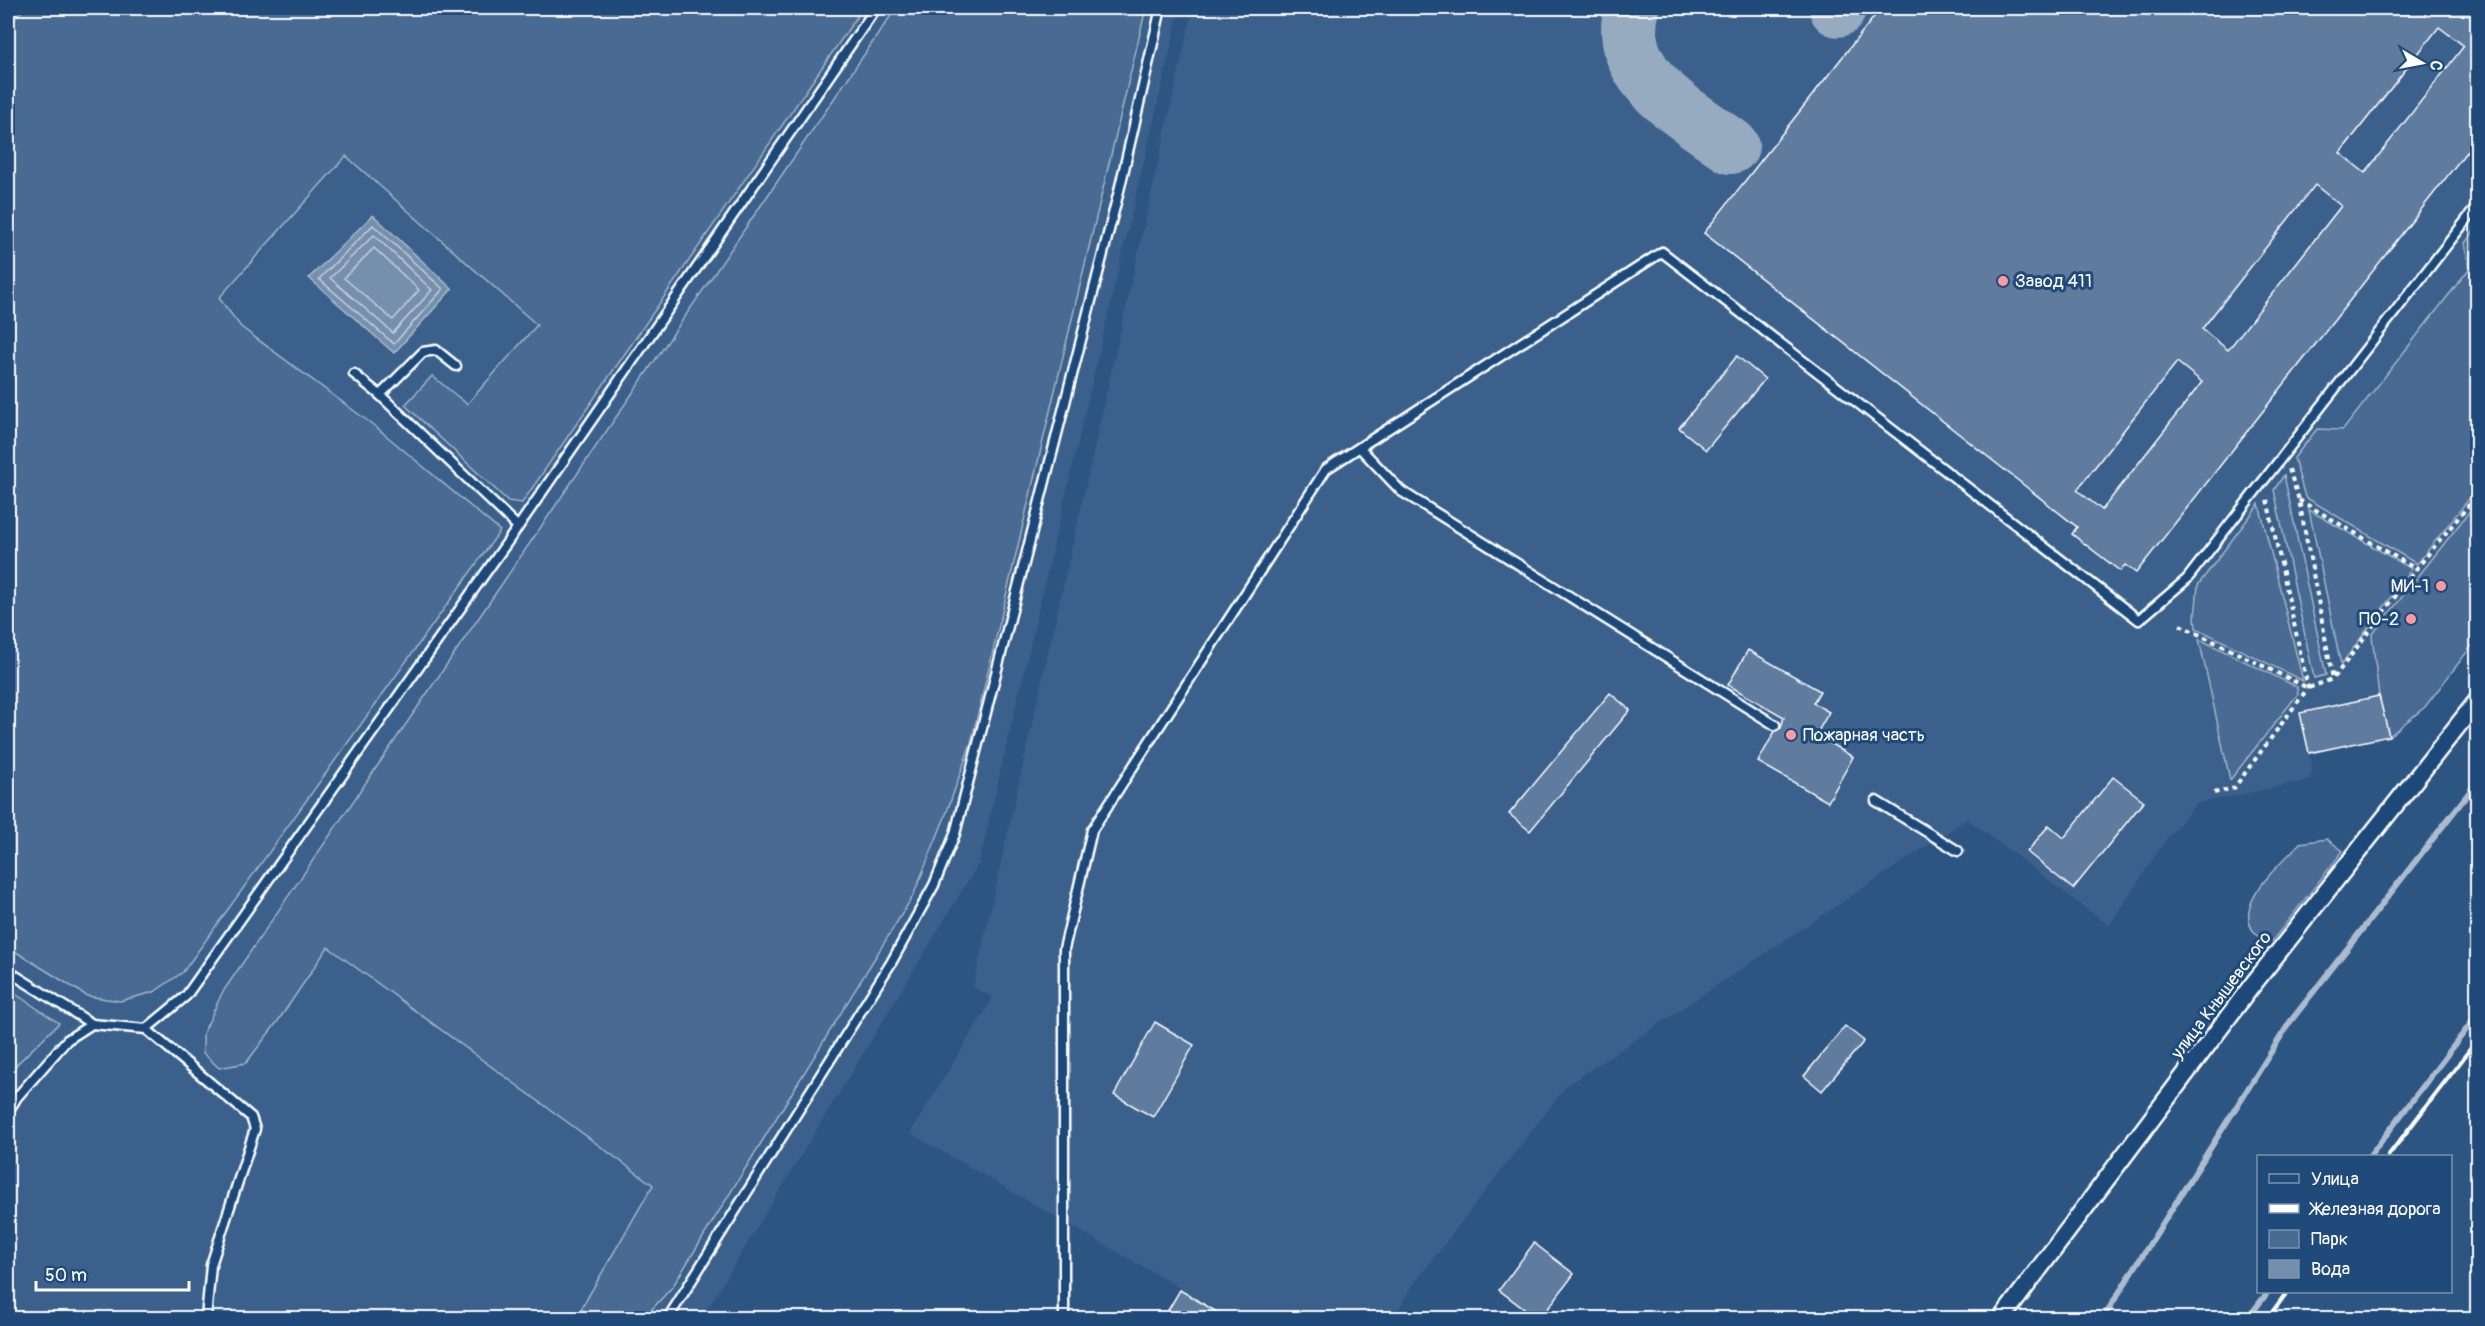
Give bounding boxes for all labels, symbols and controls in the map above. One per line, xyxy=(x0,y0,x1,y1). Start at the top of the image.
north arrow xyxy=(2392,33,2452,93)
text: С xyxy=(2425,59,2446,72)
place label: Завод 411 xyxy=(2015,270,2092,293)
marker: Завод 411 xyxy=(1996,274,2010,288)
place label: МИ-1 xyxy=(2391,575,2429,598)
marker: МИ-1 xyxy=(2434,579,2448,593)
place label: ПО-2 xyxy=(2359,608,2399,631)
marker: ПО-2 xyxy=(2404,612,2418,626)
place label: Пожарная часть xyxy=(1803,724,1925,747)
marker: Пожарная часть xyxy=(1784,728,1798,742)
street label: улица Кнышевского xyxy=(2165,927,2277,1065)
legend xyxy=(2257,1155,2452,1293)
text: Улица xyxy=(2311,1168,2359,1191)
text: Железная дорога xyxy=(2308,1198,2441,1221)
text: Парк xyxy=(2311,1228,2348,1251)
scale bar xyxy=(36,1254,189,1292)
text: Вода xyxy=(2311,1258,2350,1281)
text: 50 m xyxy=(45,1264,87,1287)

